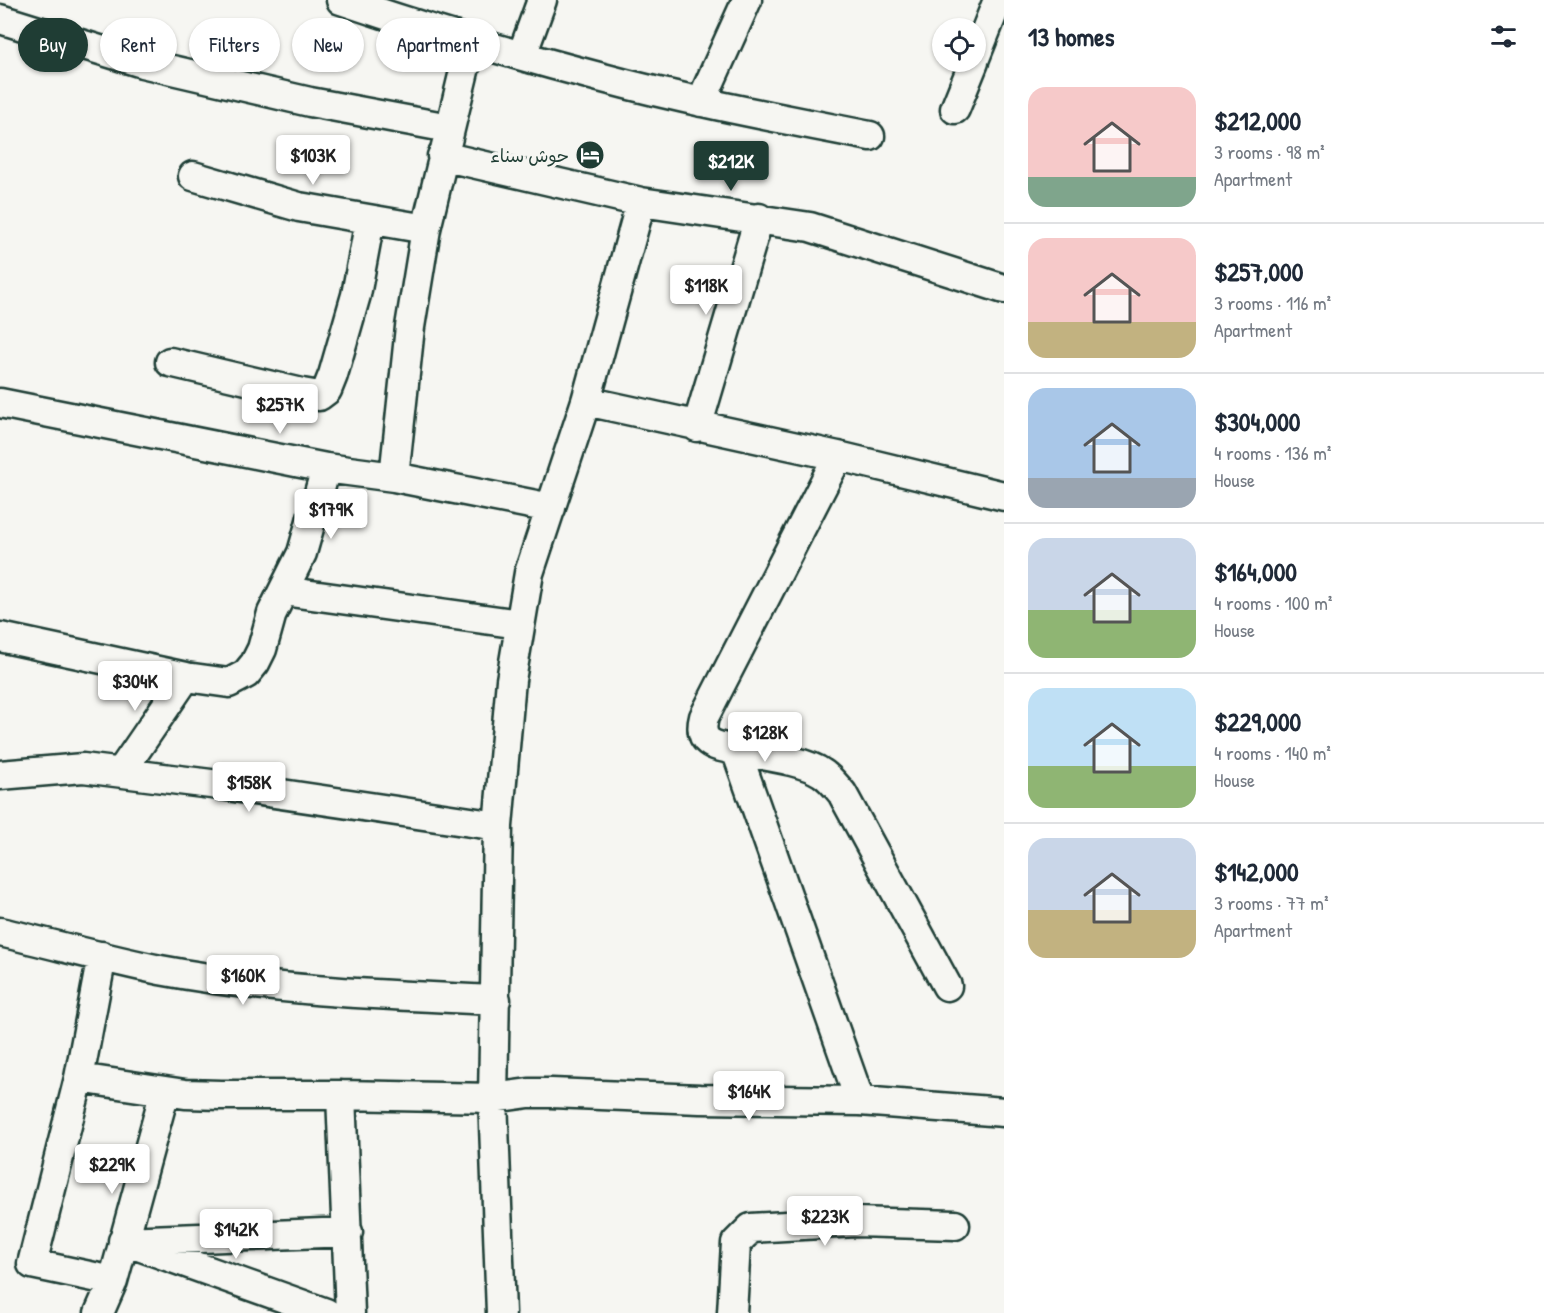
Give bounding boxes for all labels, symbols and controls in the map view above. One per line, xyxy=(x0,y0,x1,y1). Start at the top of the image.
chip: Buy xyxy=(18,18,88,72)
chip: Rent xyxy=(100,18,177,72)
chip: Filters xyxy=(189,18,280,72)
chip: New xyxy=(292,18,364,72)
chip: Apartment xyxy=(376,18,500,72)
map controls xyxy=(932,18,986,72)
button: locate xyxy=(932,18,986,72)
text: 13 homes xyxy=(1028,19,1115,54)
icon: filters xyxy=(1487,20,1520,53)
text: $212,000 xyxy=(1214,103,1301,138)
icon: home xyxy=(1076,111,1148,183)
pin: $103K xyxy=(271,135,355,186)
text: 3 rooms · 98 m² xyxy=(1214,138,1325,165)
hotel icon: حوش سناء xyxy=(574,139,606,171)
text: $103K xyxy=(290,141,336,168)
pin: $212K xyxy=(689,141,773,192)
place label: حوش سناء xyxy=(490,143,569,168)
text: $212K xyxy=(708,147,754,174)
text: Apartment xyxy=(1214,165,1292,192)
text: $257,000 xyxy=(1214,254,1303,289)
icon: home xyxy=(1076,262,1148,334)
pin: $118K xyxy=(664,265,748,316)
text: $118K xyxy=(684,271,728,298)
text: 3 rooms · 116 m² xyxy=(1214,289,1331,316)
text: Apartment xyxy=(1214,316,1292,343)
pin: $257K xyxy=(238,384,322,435)
text: $257K xyxy=(256,390,304,417)
text: $304,000 xyxy=(1214,404,1300,439)
icon: home xyxy=(1076,412,1148,484)
text: 4 rooms · 136 m² xyxy=(1214,439,1331,466)
text: House xyxy=(1214,466,1255,493)
pin: $179K xyxy=(289,489,373,540)
text: $179K xyxy=(308,495,354,522)
text: $164,000 xyxy=(1214,554,1297,589)
icon: home xyxy=(1076,562,1148,634)
text: 4 rooms · 100 m² xyxy=(1214,589,1332,616)
text: House xyxy=(1214,616,1255,643)
pin: $304K xyxy=(93,661,177,712)
text: $304K xyxy=(112,667,158,694)
text: $229,000 xyxy=(1214,704,1301,739)
pin: $128K xyxy=(723,712,807,763)
icon: home xyxy=(1076,712,1148,784)
text: $128K xyxy=(742,718,788,745)
text: 4 rooms · 140 m² xyxy=(1214,739,1331,766)
pin: $158K xyxy=(207,762,291,813)
text: House xyxy=(1214,766,1255,793)
text: $158K xyxy=(227,768,271,795)
text: $142,000 xyxy=(1214,854,1299,889)
icon: home xyxy=(1076,862,1148,934)
text: 3 rooms · 77 m² xyxy=(1214,889,1328,916)
text: Apartment xyxy=(1214,916,1292,943)
pin: $160K xyxy=(201,955,285,1006)
text: $160K xyxy=(221,961,265,988)
pin: $164K xyxy=(707,1071,791,1122)
text: $164K xyxy=(727,1077,771,1104)
pin: $229K xyxy=(70,1144,154,1195)
text: $229K xyxy=(89,1150,135,1177)
pin: $223K xyxy=(783,1196,867,1247)
text: $223K xyxy=(801,1202,849,1229)
pin: $142K xyxy=(194,1209,278,1260)
text: $142K xyxy=(214,1215,258,1242)

